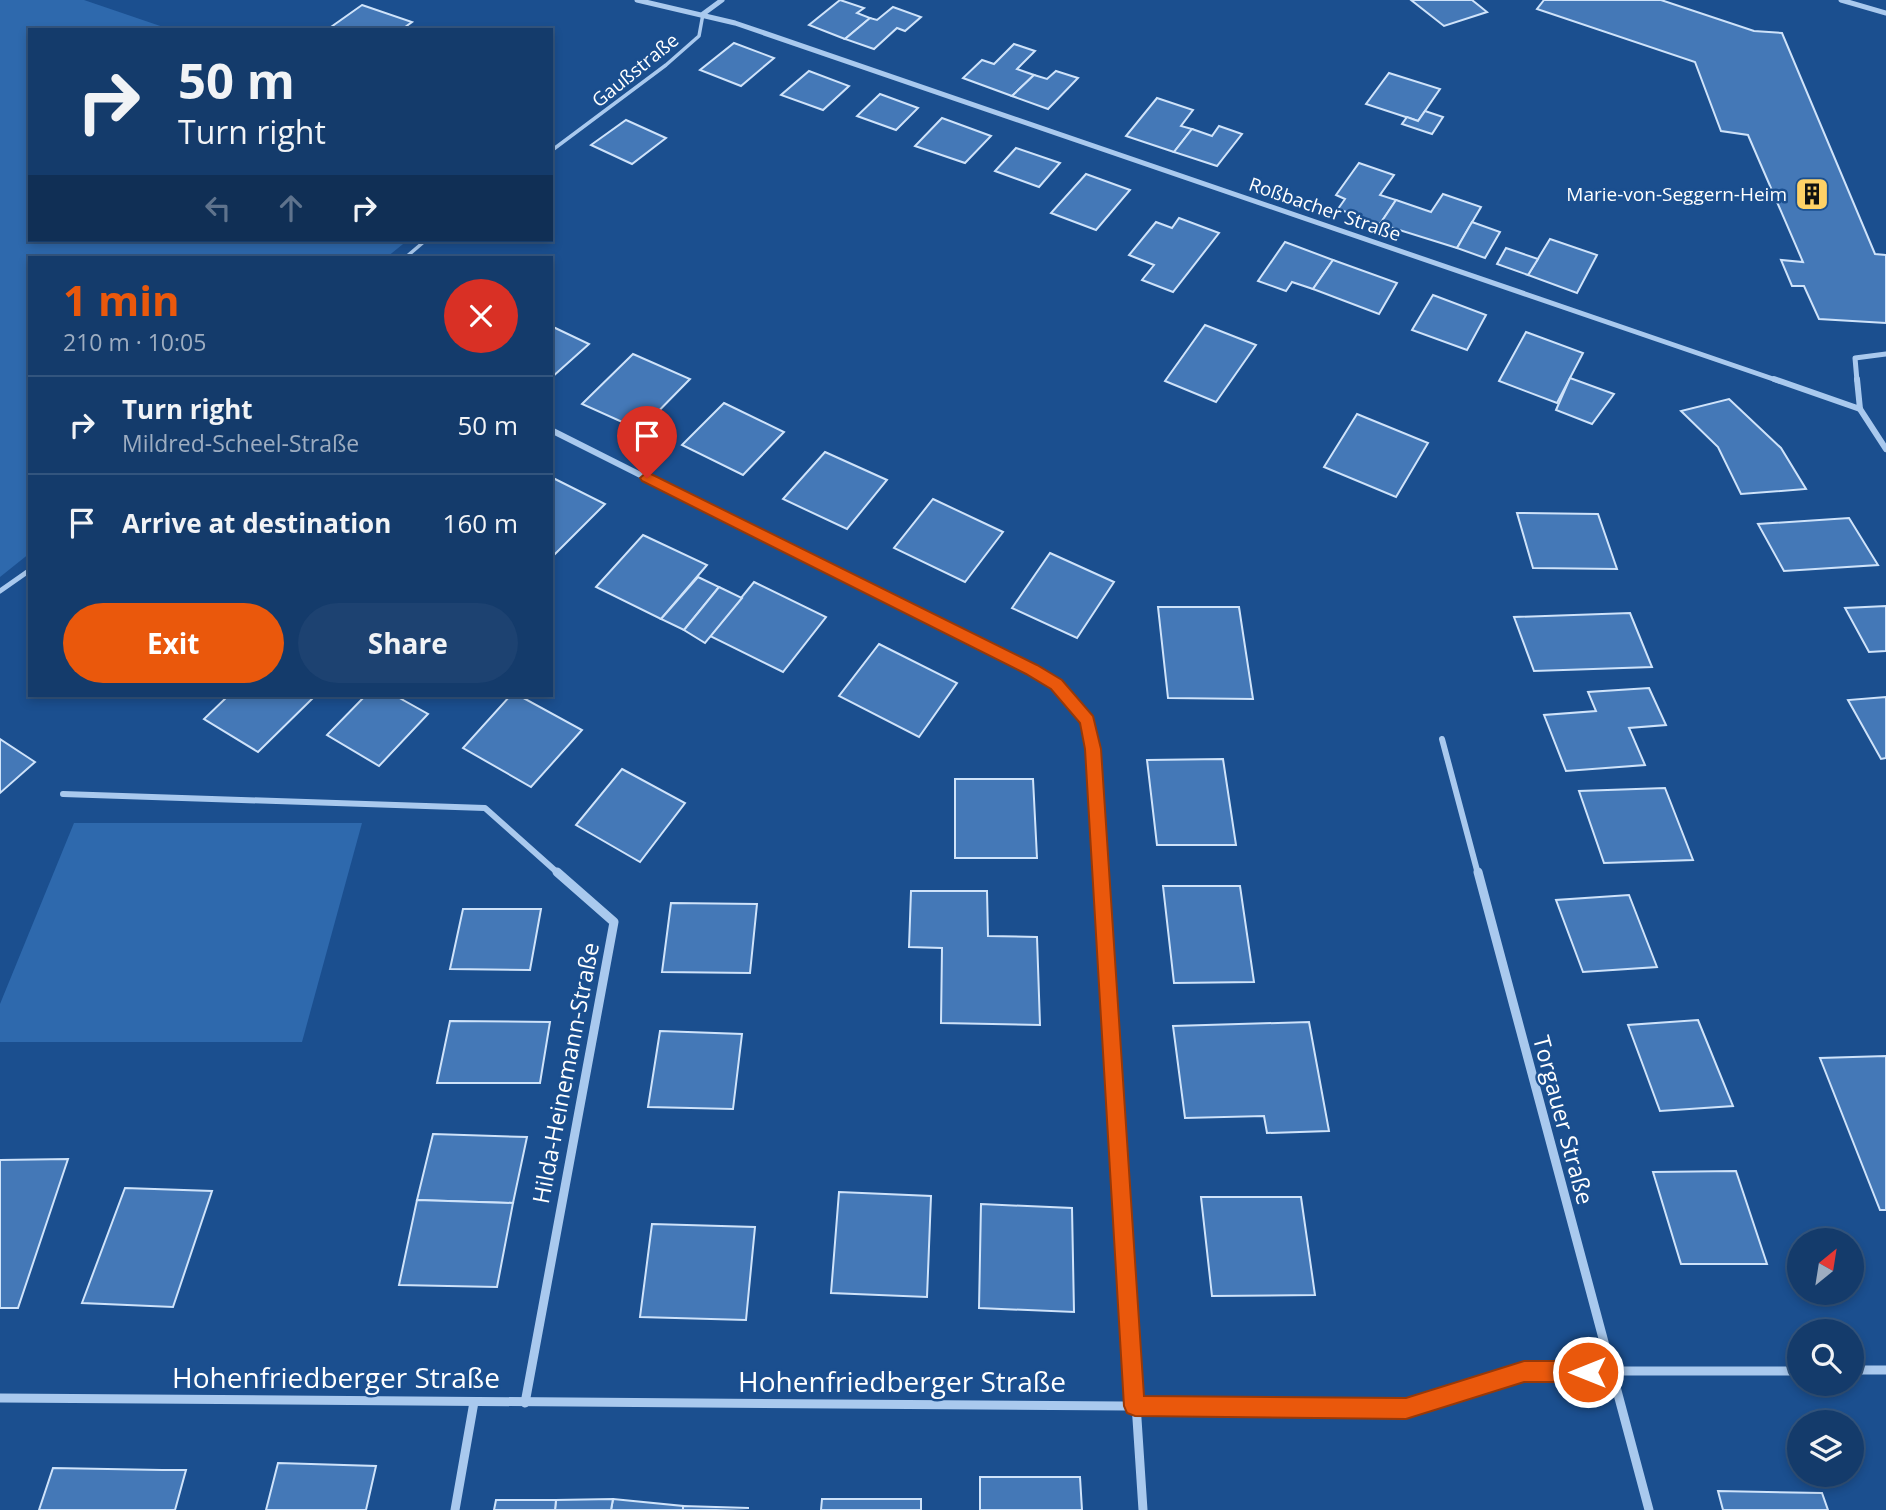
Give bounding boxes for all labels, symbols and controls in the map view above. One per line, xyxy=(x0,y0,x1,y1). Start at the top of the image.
street label: Gaußstraße xyxy=(586,27,684,113)
text: 50 m xyxy=(178,47,295,113)
icon: right xyxy=(63,56,154,147)
text: Turn right xyxy=(178,110,326,153)
street label: Roßbacher Straße xyxy=(1245,171,1405,247)
building icon: Marie-von-Seggern-Heim xyxy=(1793,175,1831,213)
place label: Marie-von-Seggern-Heim xyxy=(1566,181,1787,207)
icon: left xyxy=(199,189,237,227)
icon: ahead xyxy=(272,189,310,227)
icon: right xyxy=(345,189,383,227)
text: 1 min xyxy=(63,271,180,328)
button: close xyxy=(444,279,518,353)
text: 210 m · 10:05 xyxy=(63,326,206,358)
text: Turn right xyxy=(122,391,253,427)
icon: right xyxy=(63,406,101,444)
pin xyxy=(617,406,677,478)
text: 50 m xyxy=(457,407,518,443)
icon: arrive xyxy=(628,417,666,455)
text: Mildred-Scheel-Straße xyxy=(122,427,359,459)
icon: arrive xyxy=(63,504,101,542)
text: Arrive at destination xyxy=(122,505,391,541)
text: 160 m xyxy=(443,505,518,541)
button: Exit xyxy=(63,603,284,683)
button: Share xyxy=(298,603,518,683)
street label: Hilda-Heinemann-Straße xyxy=(524,939,606,1206)
street label: Torgauer Straße xyxy=(1526,1032,1602,1208)
north arrow xyxy=(1787,1228,1864,1306)
map controls xyxy=(1787,1228,1864,1487)
button: search xyxy=(1787,1319,1864,1396)
position arrow xyxy=(1551,1335,1625,1409)
street label: Hohenfriedberger Straße xyxy=(172,1358,500,1396)
street label: Hohenfriedberger Straße xyxy=(738,1362,1066,1400)
button: layers xyxy=(1787,1410,1864,1487)

